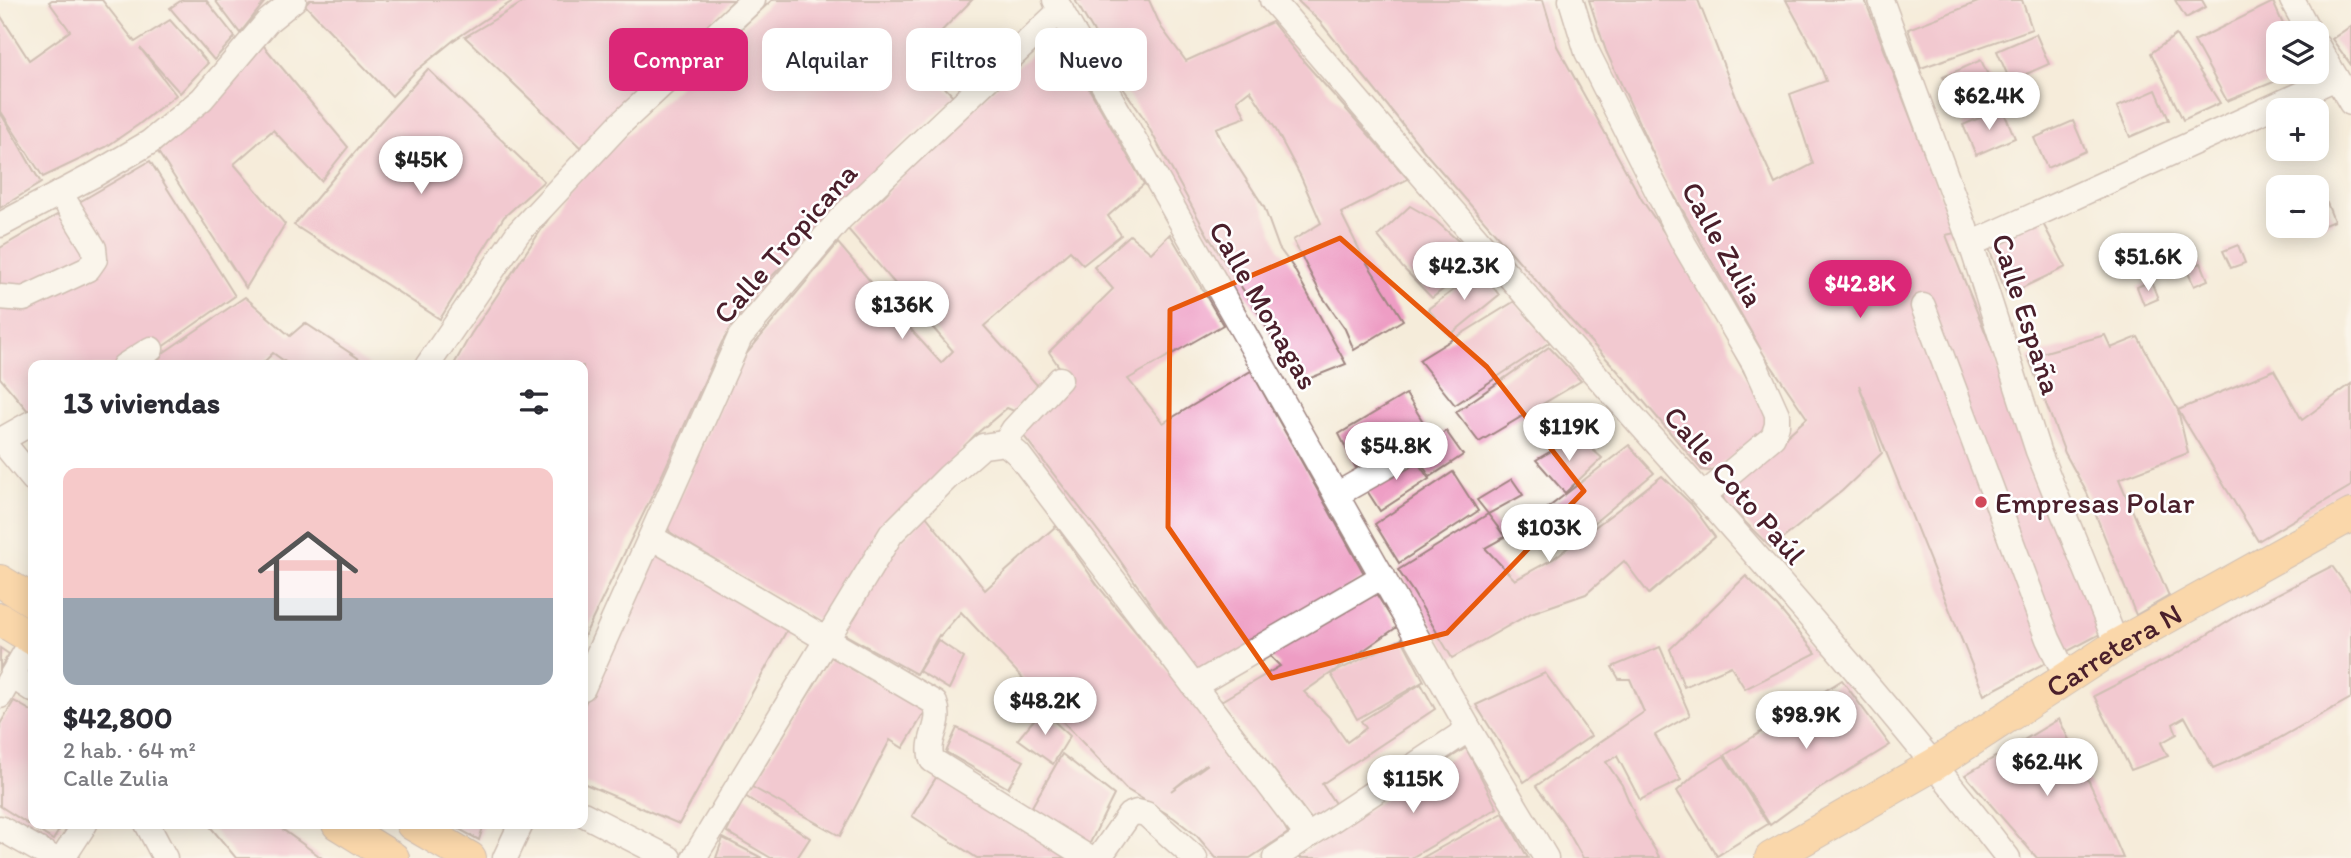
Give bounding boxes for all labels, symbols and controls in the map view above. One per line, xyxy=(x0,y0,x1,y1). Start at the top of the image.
map controls xyxy=(2266,21,2329,238)
button: layers xyxy=(2266,21,2329,84)
chip: Comprar xyxy=(609,28,748,91)
chip: Alquilar xyxy=(762,28,892,91)
chip: Filtros xyxy=(906,28,1021,91)
chip: Nuevo xyxy=(1035,28,1147,91)
pin: $62.4K xyxy=(1932,72,2046,132)
text: $62.4K xyxy=(1954,81,2024,109)
button: + xyxy=(2266,98,2329,161)
pin: $45K xyxy=(380,136,462,196)
text: $45K xyxy=(395,145,447,173)
street label: Calle Tropicana xyxy=(705,155,865,331)
street label: Calle Zulia xyxy=(1673,175,1773,313)
button: − xyxy=(2266,175,2329,238)
street label: Calle Monagas xyxy=(1201,214,1327,396)
street label: Calle España xyxy=(1984,229,2071,399)
pin: $51.6K xyxy=(2091,233,2205,293)
text: $51.6K xyxy=(2115,242,2181,270)
pin: $42.3K xyxy=(1407,243,1521,302)
text: $42.3K xyxy=(1429,251,1499,279)
pin: $42.8K xyxy=(1803,260,1917,320)
text: $42.8K xyxy=(1825,269,1895,297)
pin: $136K xyxy=(853,282,951,341)
text: $136K xyxy=(871,290,933,318)
icon: filters xyxy=(515,383,553,421)
text: 13 viviendas xyxy=(63,384,220,421)
street label: Calle Coto Paúl xyxy=(1656,398,1814,572)
pin: $119K xyxy=(1520,404,1618,463)
text: $119K xyxy=(1539,412,1599,440)
pin: $54.8K xyxy=(1339,422,1453,482)
text: $54.8K xyxy=(1361,431,1431,459)
place label: Empresas Polar xyxy=(1995,484,2194,521)
marker: Empresas Polar xyxy=(1973,494,1989,510)
pin: $103K xyxy=(1500,504,1598,564)
icon: home xyxy=(245,513,371,639)
text: $103K xyxy=(1517,513,1581,541)
street label: Carretera N xyxy=(2038,594,2188,705)
pin: $48.2K xyxy=(988,678,1102,737)
text: $48.2K xyxy=(1010,686,1080,714)
pin: $98.9K xyxy=(1749,692,1863,751)
text: $42,800 xyxy=(63,699,173,736)
text: $98.9K xyxy=(1772,700,1840,728)
text: 2 hab. · 64 m² xyxy=(63,736,196,764)
pin: $62.4K xyxy=(1990,738,2104,798)
text: $62.4K xyxy=(2012,747,2082,775)
pin: $115K xyxy=(1364,756,1462,815)
text: Calle Zulia xyxy=(63,764,168,792)
text: $115K xyxy=(1383,764,1443,792)

